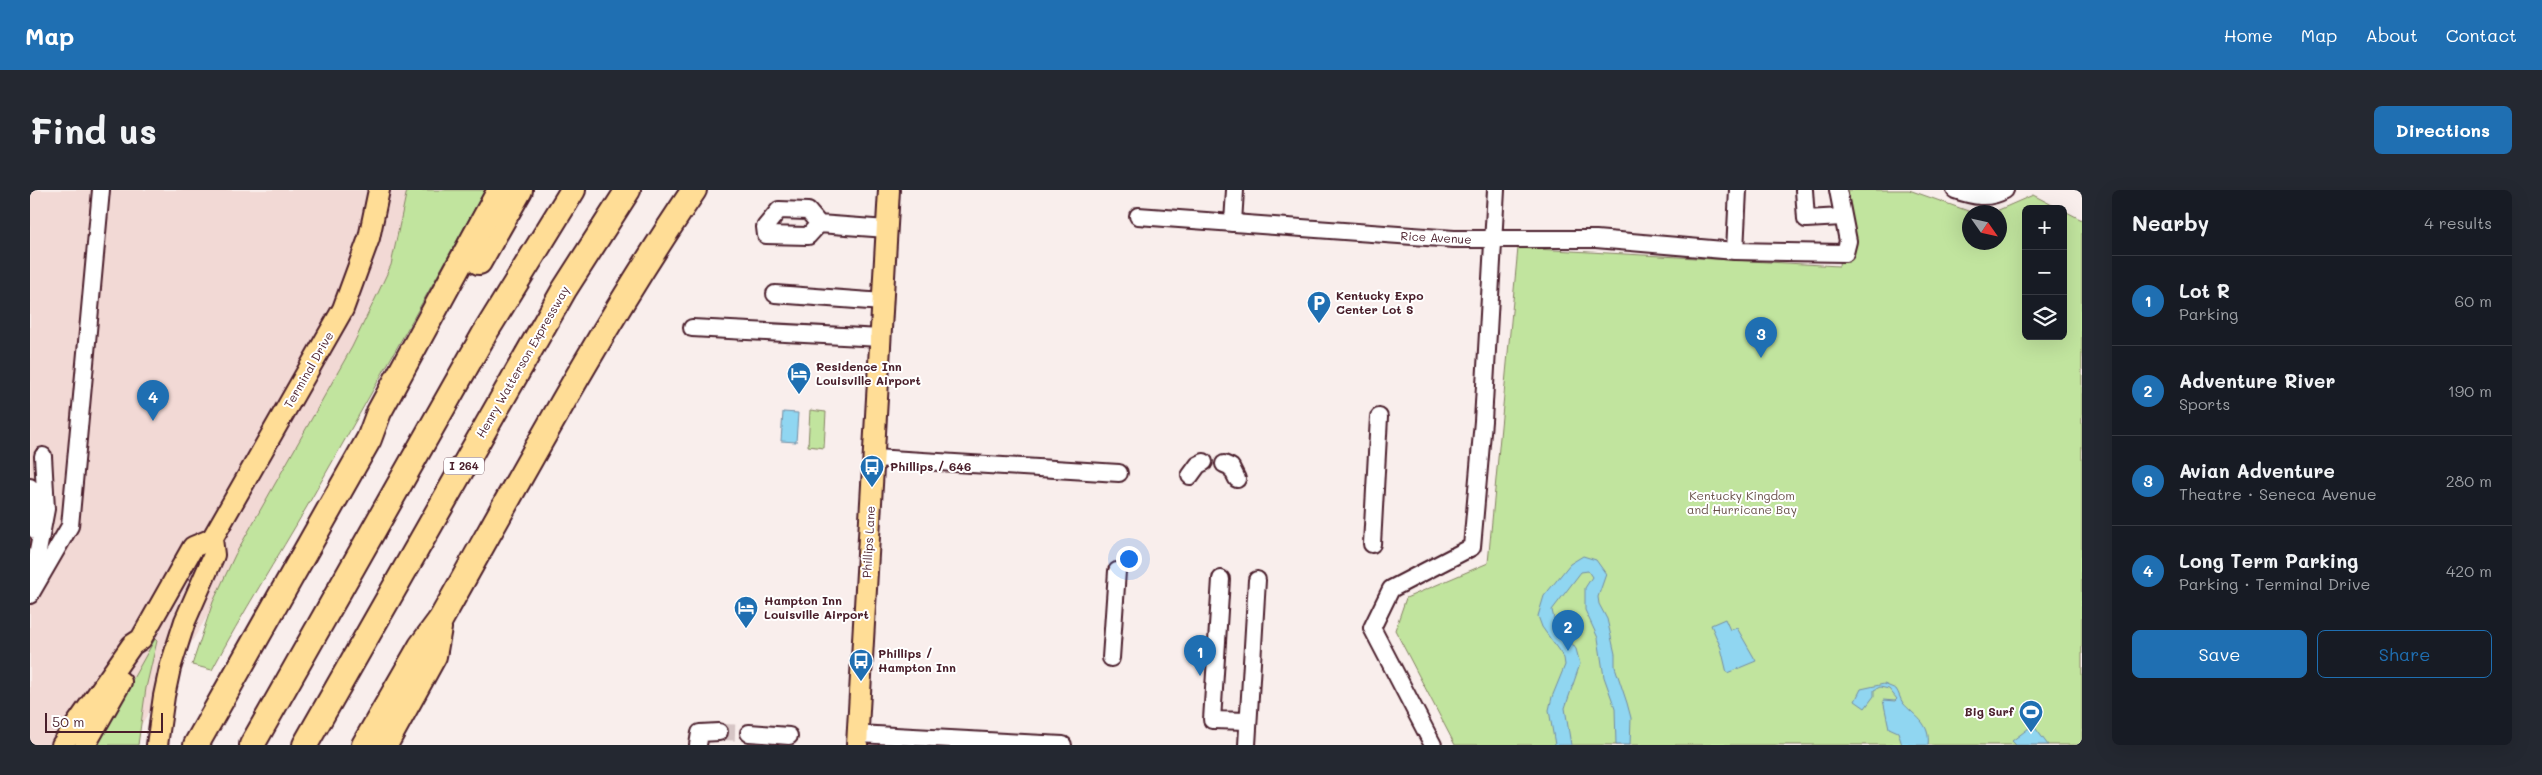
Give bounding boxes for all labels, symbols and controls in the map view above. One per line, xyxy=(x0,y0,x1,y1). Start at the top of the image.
text: Map xyxy=(25,20,74,51)
text: Home xyxy=(2224,23,2273,47)
text: Map xyxy=(2301,23,2337,47)
text: About xyxy=(2365,23,2418,47)
text: Contact xyxy=(2446,23,2517,47)
button: Directions xyxy=(2374,106,2512,154)
text: Find us xyxy=(30,107,157,153)
north arrow xyxy=(1962,205,2007,250)
map controls xyxy=(2022,205,2067,340)
button: + xyxy=(2022,205,2067,250)
text: Nearby xyxy=(2132,209,2209,236)
text: 4 results xyxy=(2424,212,2492,233)
street label: Rice Avenue xyxy=(1400,227,1472,247)
button: − xyxy=(2022,250,2067,295)
text: Lot R xyxy=(2179,278,2230,303)
street label: Henry Watterson Expressway xyxy=(472,283,572,440)
place label: Kentucky Expo Center Lot S xyxy=(1336,287,1423,317)
parking icon: Kentucky Expo Center Lot S xyxy=(1306,290,1332,324)
text: 1 xyxy=(2144,290,2152,311)
text: 60 m xyxy=(2455,290,2492,311)
button: layers xyxy=(2022,295,2067,340)
text: Parking xyxy=(2179,303,2238,324)
pin: 3 xyxy=(1745,317,1777,358)
street label: Terminal Drive xyxy=(280,328,337,411)
place label: Residence Inn Louisville Airport xyxy=(816,358,921,388)
hotel icon: Residence Inn Louisville Airport xyxy=(786,361,812,395)
text: Adventure River xyxy=(2179,368,2335,393)
pin: 4 xyxy=(137,380,169,421)
text: 2 xyxy=(2144,380,2152,401)
text: 190 m xyxy=(2448,380,2492,401)
text: Sports xyxy=(2179,393,2230,414)
bus stop icon: Phillips / 646 xyxy=(859,454,885,488)
road number: I 264 xyxy=(444,458,484,474)
place label: Phillips / 646 xyxy=(890,458,971,474)
text: Avian Adventure xyxy=(2179,458,2335,483)
text: 3 xyxy=(2143,470,2153,491)
text: 280 m xyxy=(2446,470,2492,491)
text: Theatre · Seneca Avenue xyxy=(2179,483,2377,504)
park label: Kentucky Kingdom and Hurricane Bay xyxy=(1687,487,1797,517)
street label: Phillips Lane xyxy=(858,505,878,579)
your location xyxy=(1116,546,1142,572)
text: Long Term Parking xyxy=(2179,548,2358,573)
text: 4 xyxy=(2143,560,2153,581)
text: 420 m xyxy=(2446,560,2492,581)
text: Parking · Terminal Drive xyxy=(2179,573,2370,594)
place label: Hampton Inn Louisville Airport xyxy=(764,592,869,622)
hotel icon: Hampton Inn Louisville Airport xyxy=(733,595,759,629)
pin: 2 xyxy=(1552,610,1584,651)
button: Save xyxy=(2132,630,2307,678)
button: Share xyxy=(2317,630,2492,678)
pin: 1 xyxy=(1184,635,1216,676)
place label: Phillips / Hampton Inn xyxy=(878,645,956,675)
bus stop icon: Phillips / Hampton Inn xyxy=(848,648,874,682)
sports icon: Big Surf xyxy=(2018,699,2044,733)
place label: Big Surf xyxy=(1965,703,2015,719)
scale bar xyxy=(45,710,162,733)
text: 50 m xyxy=(52,712,84,731)

